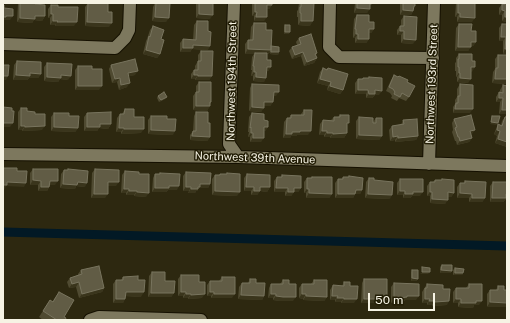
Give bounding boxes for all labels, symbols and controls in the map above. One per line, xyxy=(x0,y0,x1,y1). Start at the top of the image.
street label: Northwest 194th Street xyxy=(224,21,240,141)
street label: Northwest 193rd Street xyxy=(423,24,441,144)
street label: Northwest 39th Avenue xyxy=(194,149,316,167)
scale bar xyxy=(370,285,437,311)
text: 50 m xyxy=(375,293,403,307)

